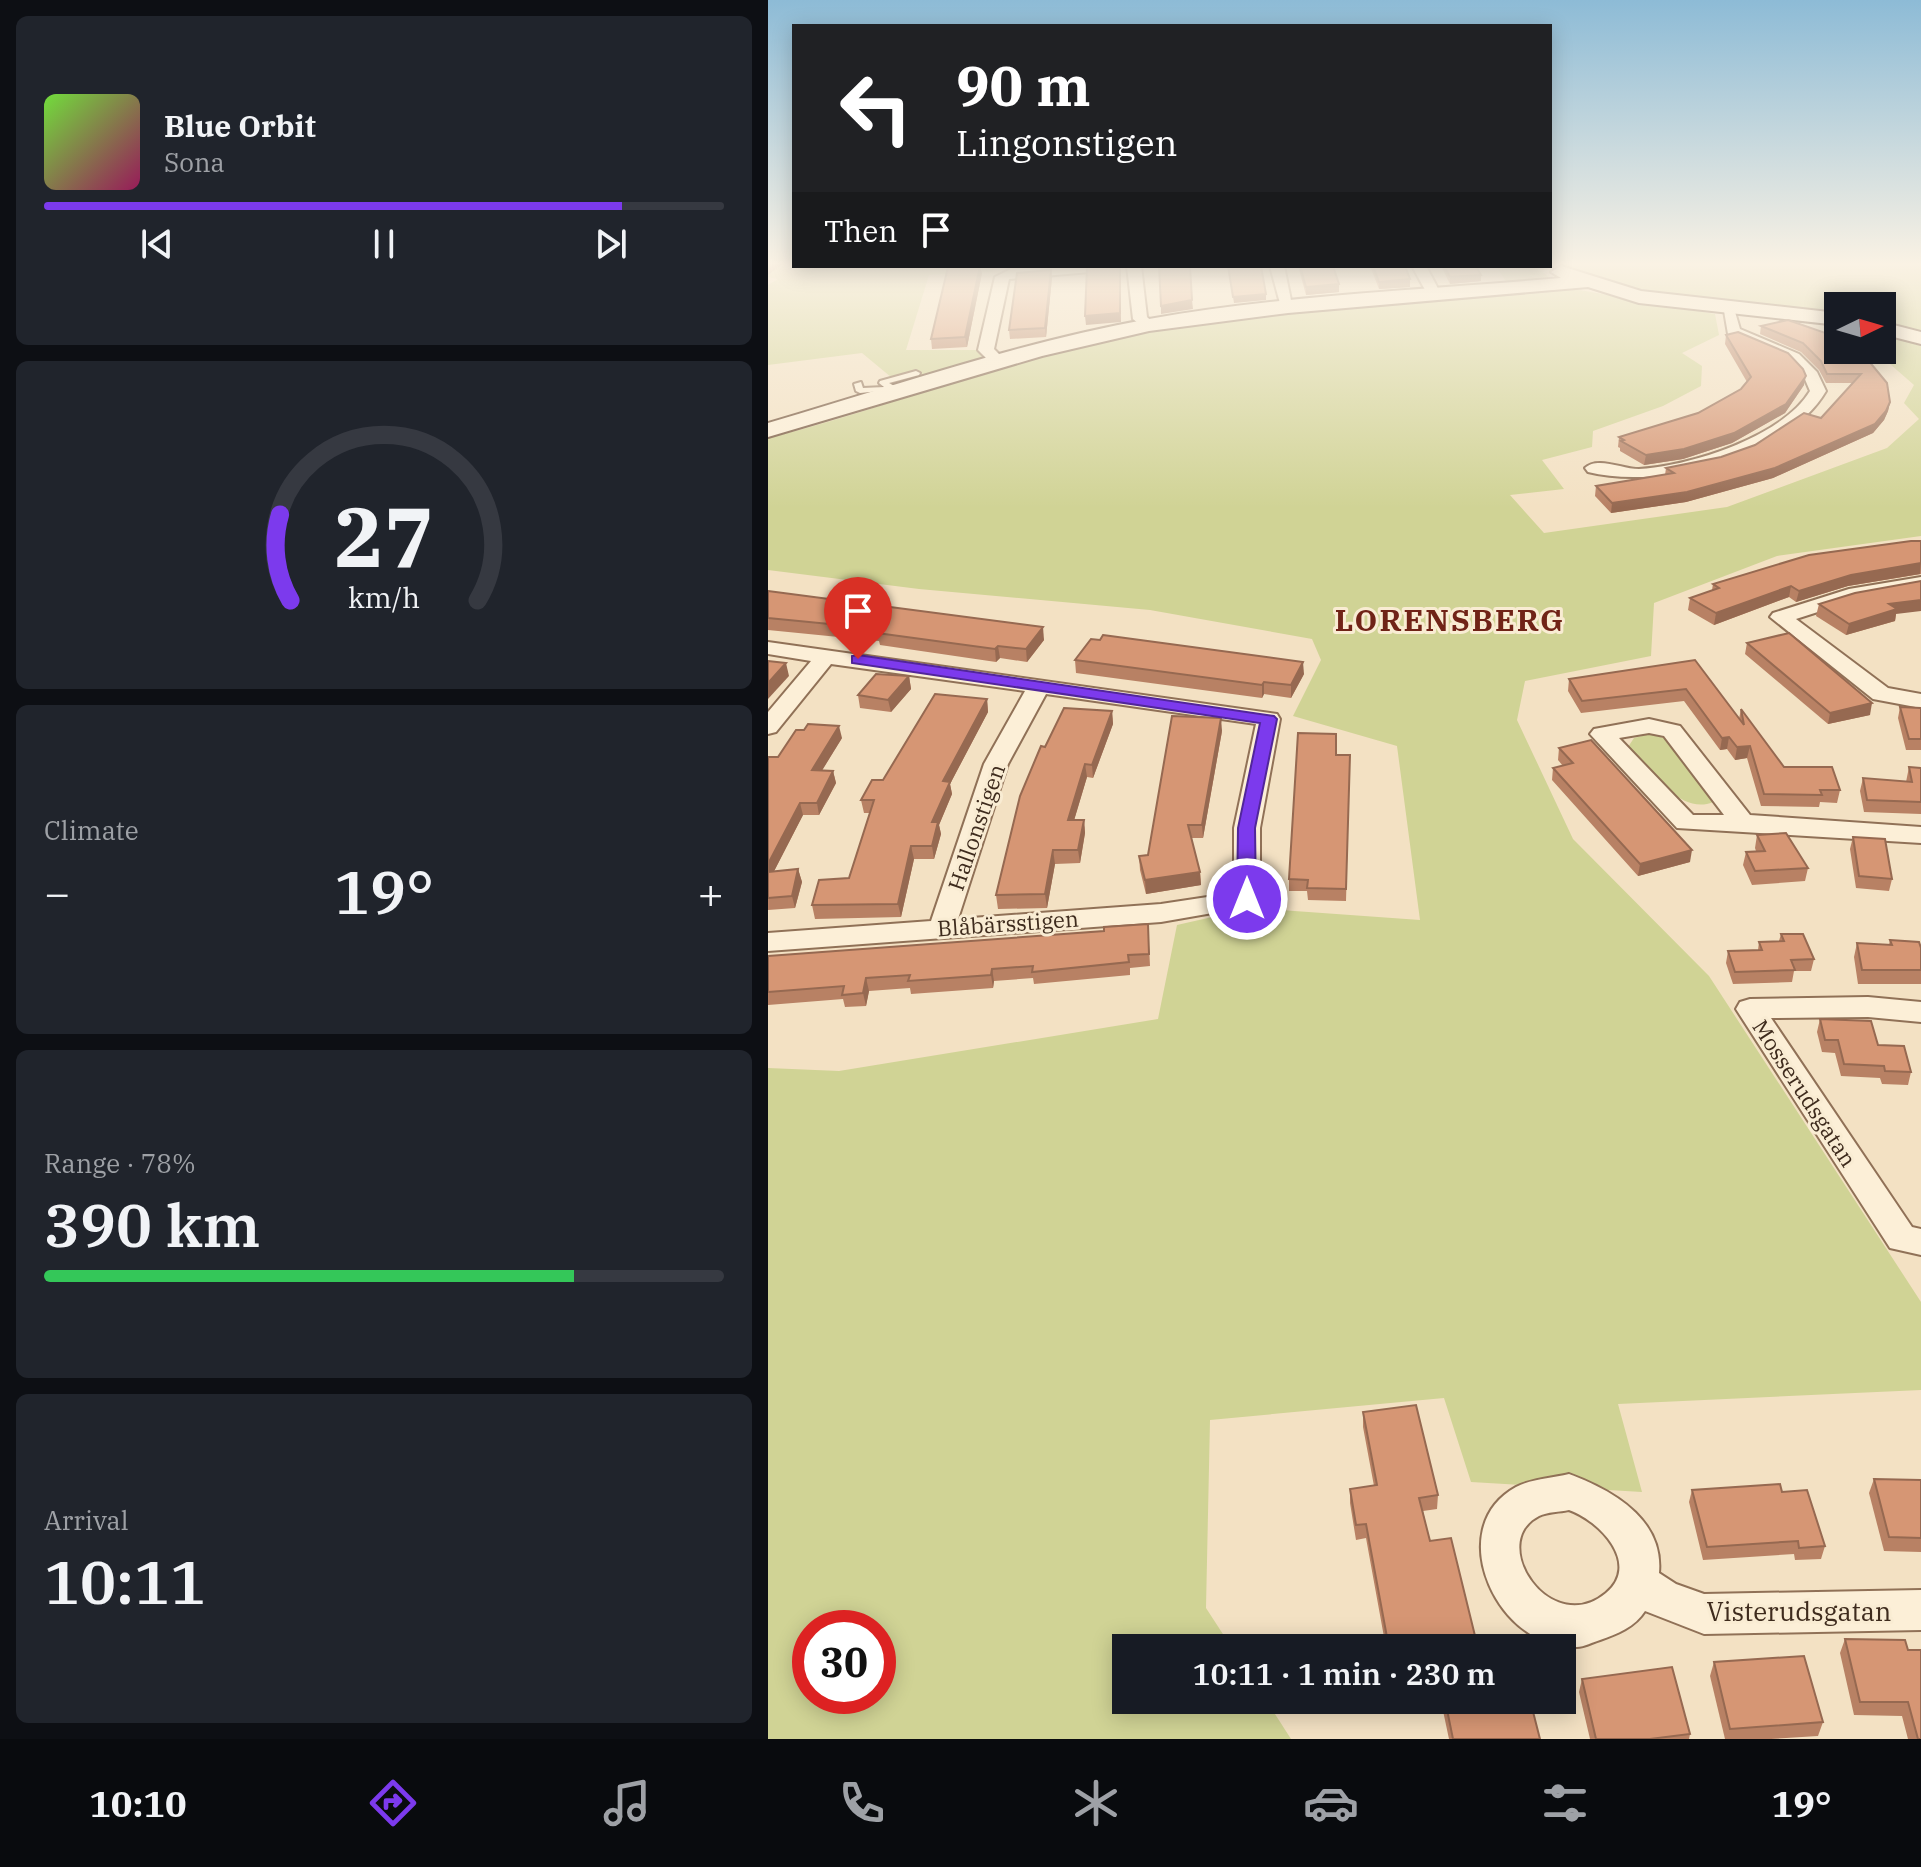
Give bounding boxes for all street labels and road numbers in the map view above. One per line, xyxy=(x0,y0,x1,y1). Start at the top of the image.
street label: Hallonstigen xyxy=(941,760,1011,894)
street label: Blåbärsstigen xyxy=(936,904,1080,942)
street label: Mosserudsgatan xyxy=(1747,1014,1863,1172)
street label: Visterudsgatan xyxy=(1707,1594,1891,1628)

